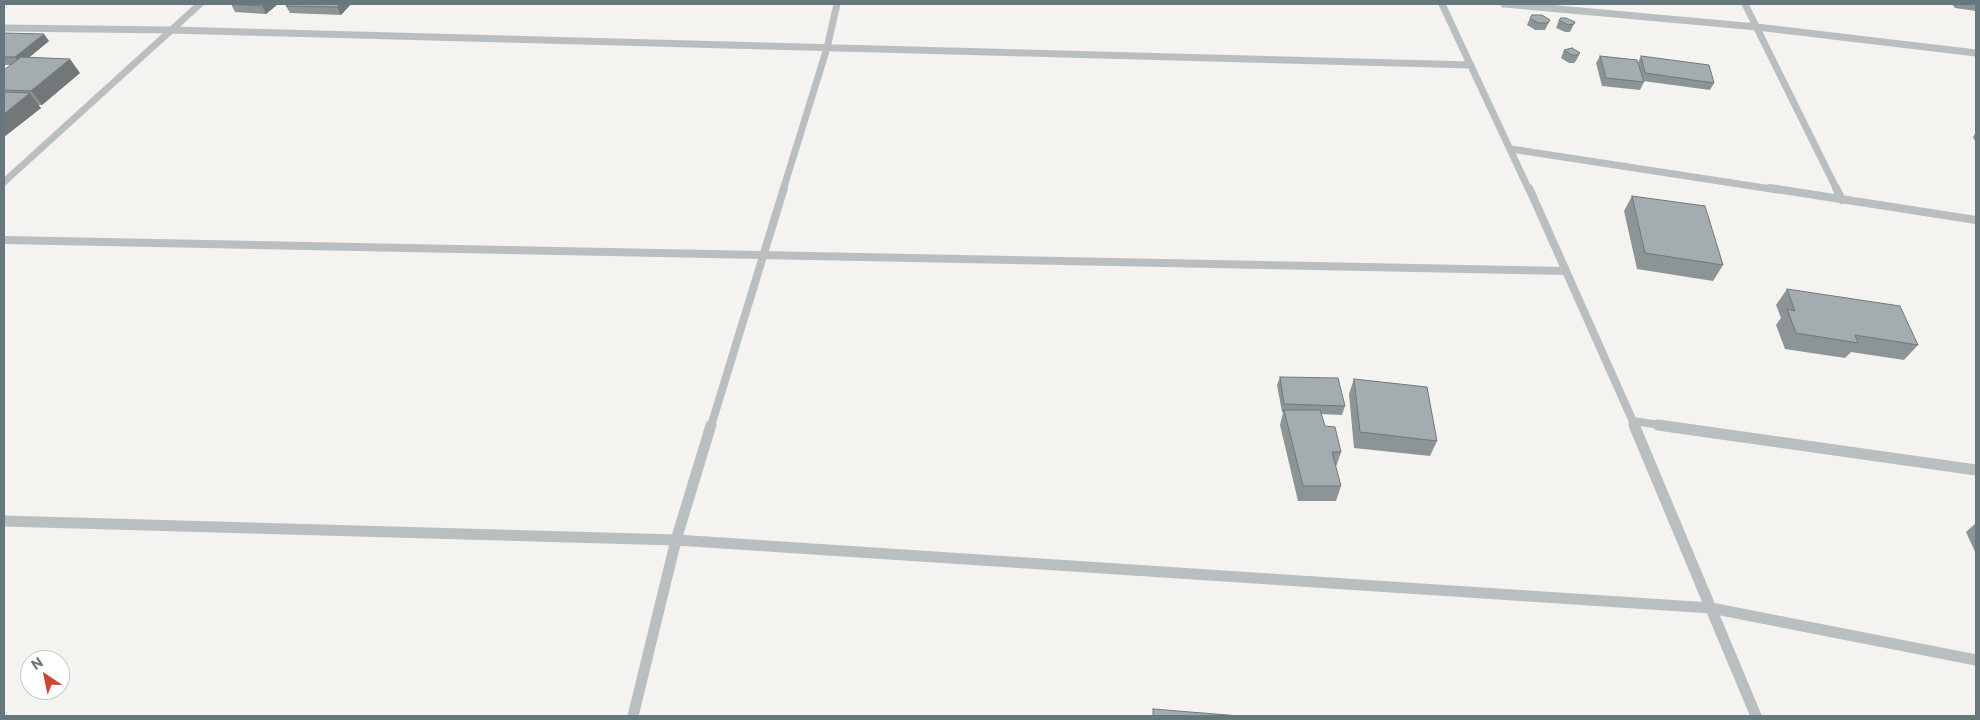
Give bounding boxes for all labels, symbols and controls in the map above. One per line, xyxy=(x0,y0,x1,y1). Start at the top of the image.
north arrow xyxy=(20,650,70,700)
text: N xyxy=(28,653,46,673)

